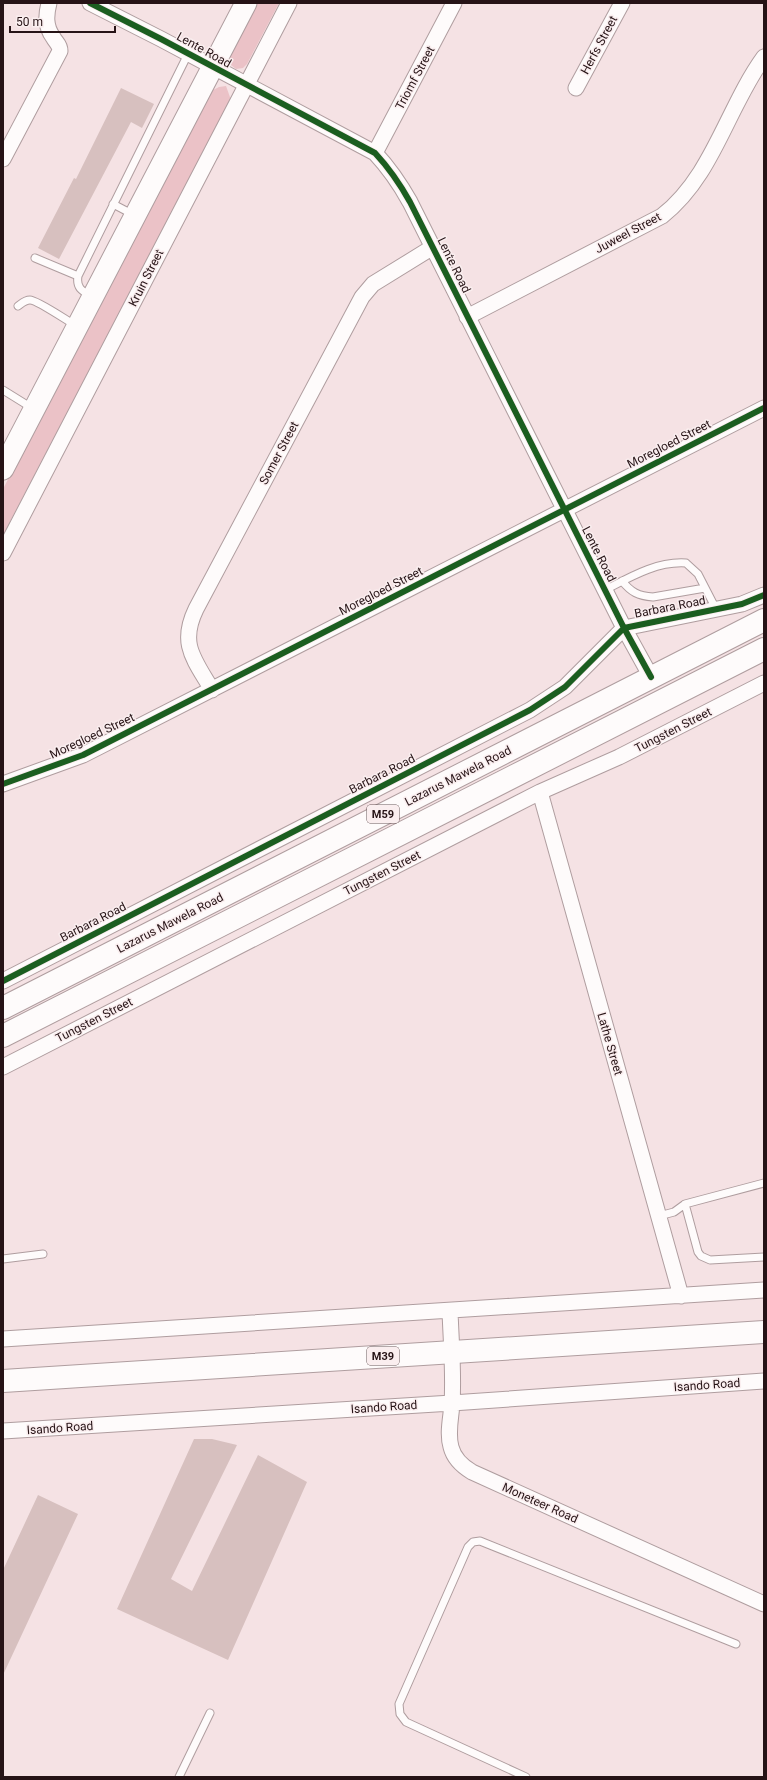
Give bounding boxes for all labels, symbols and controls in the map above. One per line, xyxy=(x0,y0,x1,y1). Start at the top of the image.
scale bar xyxy=(10,8,115,34)
street label: Herfs Street xyxy=(578,13,620,77)
text: 50 m xyxy=(16,15,43,29)
street label: Lente Road xyxy=(174,29,234,71)
street label: Triomf Street xyxy=(392,44,438,112)
street label: Juweel Street xyxy=(593,210,663,256)
street label: Lente Road xyxy=(434,235,474,295)
street label: Kruin Street xyxy=(126,247,166,309)
street label: Moregloed Street xyxy=(625,417,713,471)
street label: Somer Street xyxy=(256,419,302,487)
street label: Lente Road xyxy=(579,524,619,584)
street label: Moregloed Street xyxy=(337,564,425,618)
street label: Barbara Road xyxy=(633,593,707,621)
street label: Tungsten Street xyxy=(632,705,714,755)
street label: Moregloed Street xyxy=(47,710,137,762)
street label: Lazarus Mawela Road xyxy=(402,743,514,809)
street label: Barbara Road xyxy=(347,751,417,797)
road number: M59 xyxy=(367,805,399,823)
street label: Tungsten Street xyxy=(341,848,423,898)
street label: Lazarus Mawela Road xyxy=(114,890,226,956)
street label: Barbara Road xyxy=(58,899,128,945)
street label: Tungsten Street xyxy=(53,995,135,1045)
street label: Lathe Street xyxy=(594,1011,626,1077)
road number: M39 xyxy=(367,1347,399,1365)
street label: Isando Road xyxy=(673,1376,741,1394)
street label: Isando Road xyxy=(350,1398,418,1416)
street label: Isando Road xyxy=(26,1419,94,1437)
street label: Moneteer Road xyxy=(500,1480,580,1526)

